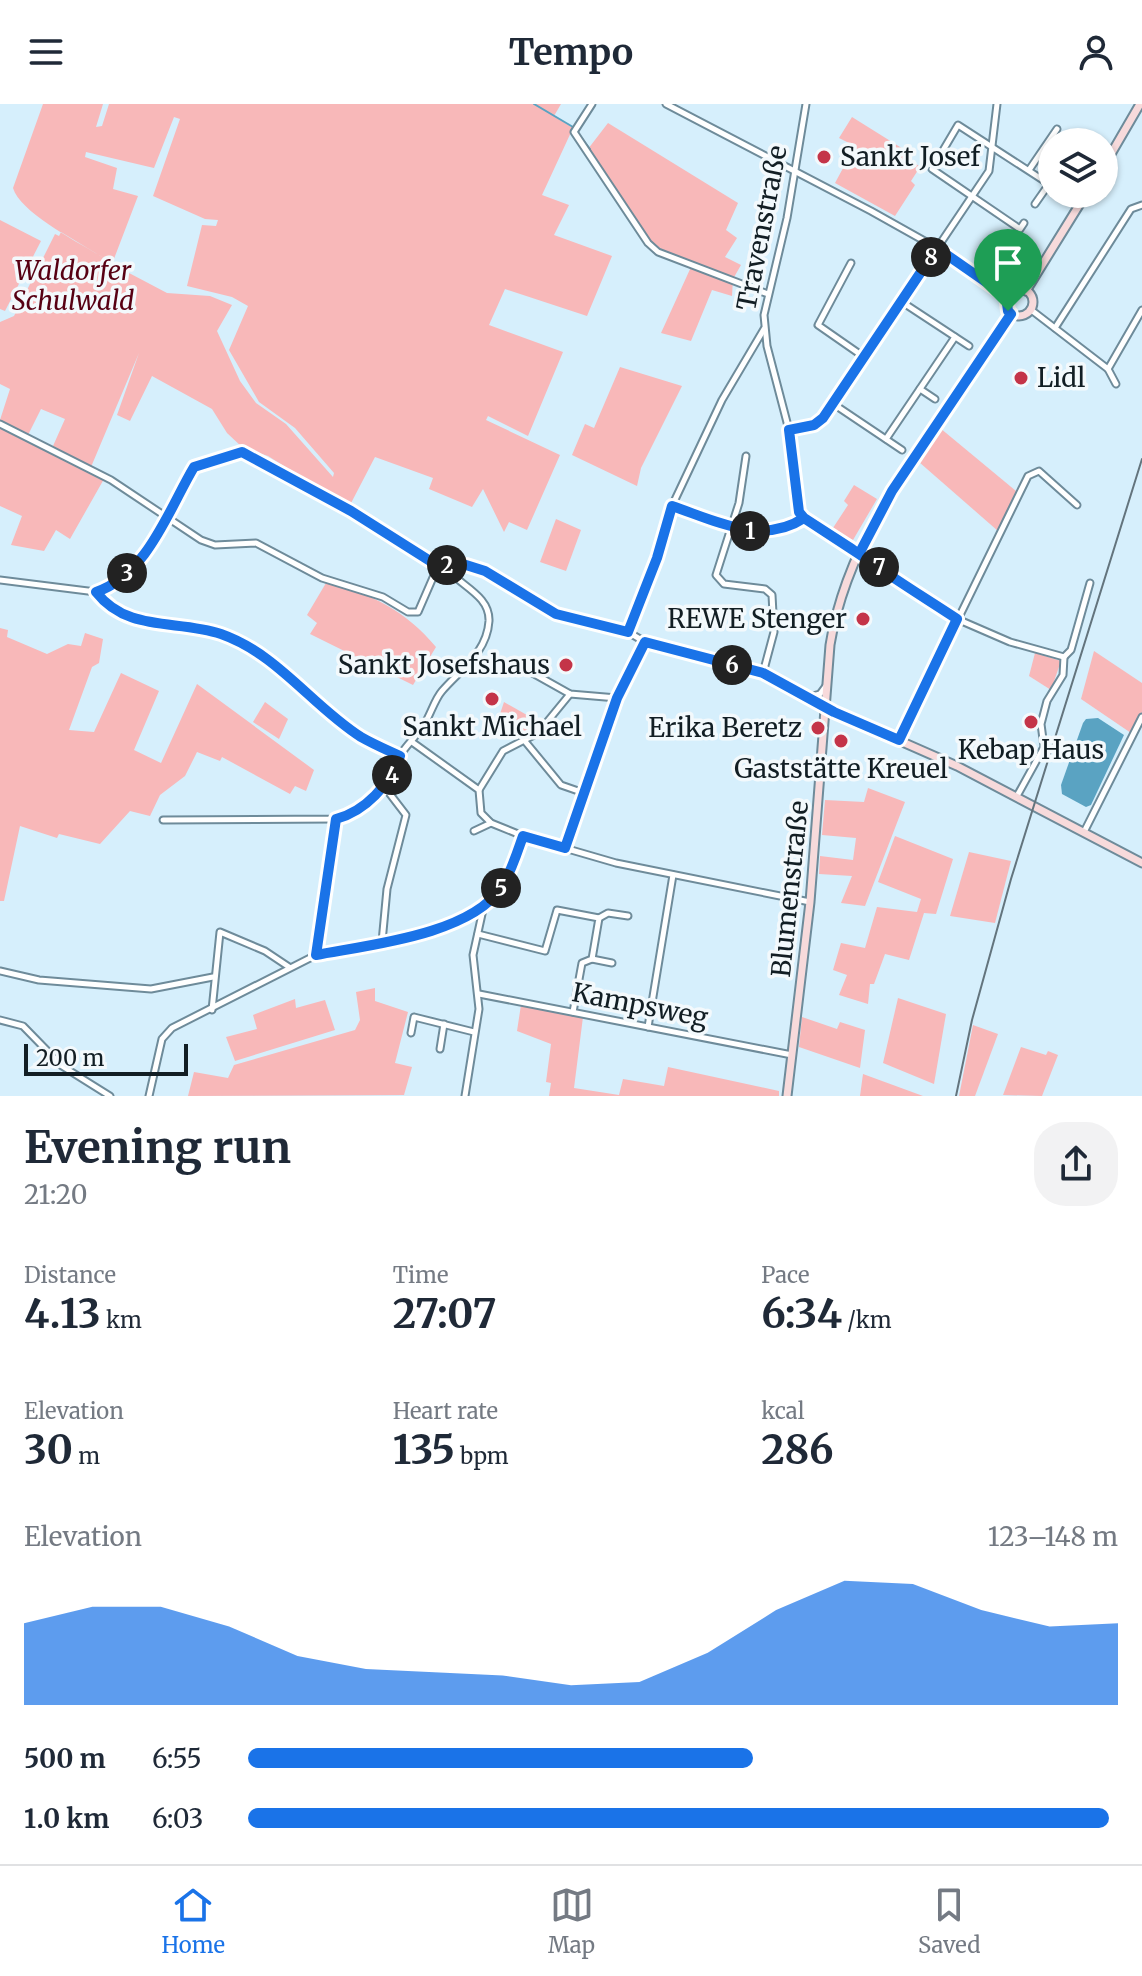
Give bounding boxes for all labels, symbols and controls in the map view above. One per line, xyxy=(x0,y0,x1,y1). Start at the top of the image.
icon: menu xyxy=(24,30,68,74)
text: Tempo xyxy=(509,30,633,75)
icon: person xyxy=(1074,30,1118,74)
map controls xyxy=(1038,128,1118,208)
button: layers xyxy=(1038,128,1118,208)
place label: Sankt Josef xyxy=(840,140,981,173)
street label: Travenstraße xyxy=(729,142,794,313)
marker: Sankt Josef xyxy=(815,148,833,166)
pin xyxy=(974,229,1042,311)
pin: 8 xyxy=(911,237,951,277)
icon: arrive xyxy=(986,241,1030,285)
text: 8 xyxy=(924,243,938,271)
park label: Waldorfer Schulwald xyxy=(12,254,134,317)
place label: Lidl xyxy=(1037,361,1085,394)
marker: Lidl xyxy=(1012,369,1030,387)
pin: 1 xyxy=(730,511,770,551)
text: 1 xyxy=(745,517,755,545)
pin: 2 xyxy=(427,545,467,585)
pin: 7 xyxy=(859,547,899,587)
text: 2 xyxy=(441,551,453,579)
pin: 3 xyxy=(107,553,147,593)
text: 7 xyxy=(872,553,886,581)
text: 3 xyxy=(121,559,133,587)
place label: REWE Stenger xyxy=(667,602,847,635)
marker: REWE Stenger xyxy=(854,610,872,628)
pin: 6 xyxy=(712,645,752,685)
place label: Sankt Josefshaus xyxy=(338,648,550,681)
text: 6 xyxy=(725,651,739,679)
marker: Sankt Josefshaus xyxy=(557,656,575,674)
marker: Sankt Michael xyxy=(483,690,501,708)
place label: Sankt Michael xyxy=(402,710,582,743)
place label: Erika Beretz xyxy=(648,711,802,744)
marker: Kebap Haus xyxy=(1022,713,1040,731)
marker: Erika Beretz xyxy=(809,719,827,737)
marker: Gaststätte Kreuel xyxy=(832,732,850,750)
place label: Kebap Haus xyxy=(958,733,1104,766)
place label: Gaststätte Kreuel xyxy=(734,752,948,785)
pin: 4 xyxy=(372,755,412,795)
text: 4 xyxy=(385,761,399,789)
street label: Blumenstraße xyxy=(764,799,815,979)
pin: 5 xyxy=(481,868,521,908)
text: 5 xyxy=(495,874,507,902)
street label: Kampsweg xyxy=(569,975,711,1034)
scale bar xyxy=(24,1040,188,1076)
text: 200 m xyxy=(36,1044,104,1072)
text: Evening run xyxy=(24,1120,291,1175)
button: share xyxy=(1034,1122,1118,1206)
text: 21:20 xyxy=(24,1178,87,1211)
text: Distance xyxy=(24,1261,116,1289)
text: Time xyxy=(393,1261,448,1289)
text: Pace xyxy=(761,1261,809,1289)
text: 4.13 xyxy=(24,1289,101,1339)
text: 27:07 xyxy=(393,1289,496,1339)
text: 6:34 xyxy=(761,1289,842,1339)
text: km xyxy=(101,1306,142,1334)
text: /km xyxy=(842,1306,892,1334)
text: Elevation xyxy=(24,1397,124,1425)
text: Heart rate xyxy=(393,1397,498,1425)
text: kcal xyxy=(761,1397,805,1425)
text: 30 xyxy=(24,1425,73,1475)
text: 135 xyxy=(393,1425,455,1475)
text: 286 xyxy=(761,1425,834,1475)
text: m xyxy=(73,1442,100,1470)
text: bpm xyxy=(455,1442,509,1470)
text: Elevation xyxy=(24,1520,142,1553)
text: 123–148 m xyxy=(988,1520,1118,1553)
text: 500 m xyxy=(24,1742,106,1775)
text: 6:55 xyxy=(152,1742,202,1775)
text: 1.0 km xyxy=(24,1802,109,1835)
text: 6:03 xyxy=(152,1802,203,1835)
tab: Home xyxy=(162,1883,225,1959)
tab: Map xyxy=(548,1883,595,1959)
tab: Saved xyxy=(918,1883,980,1959)

